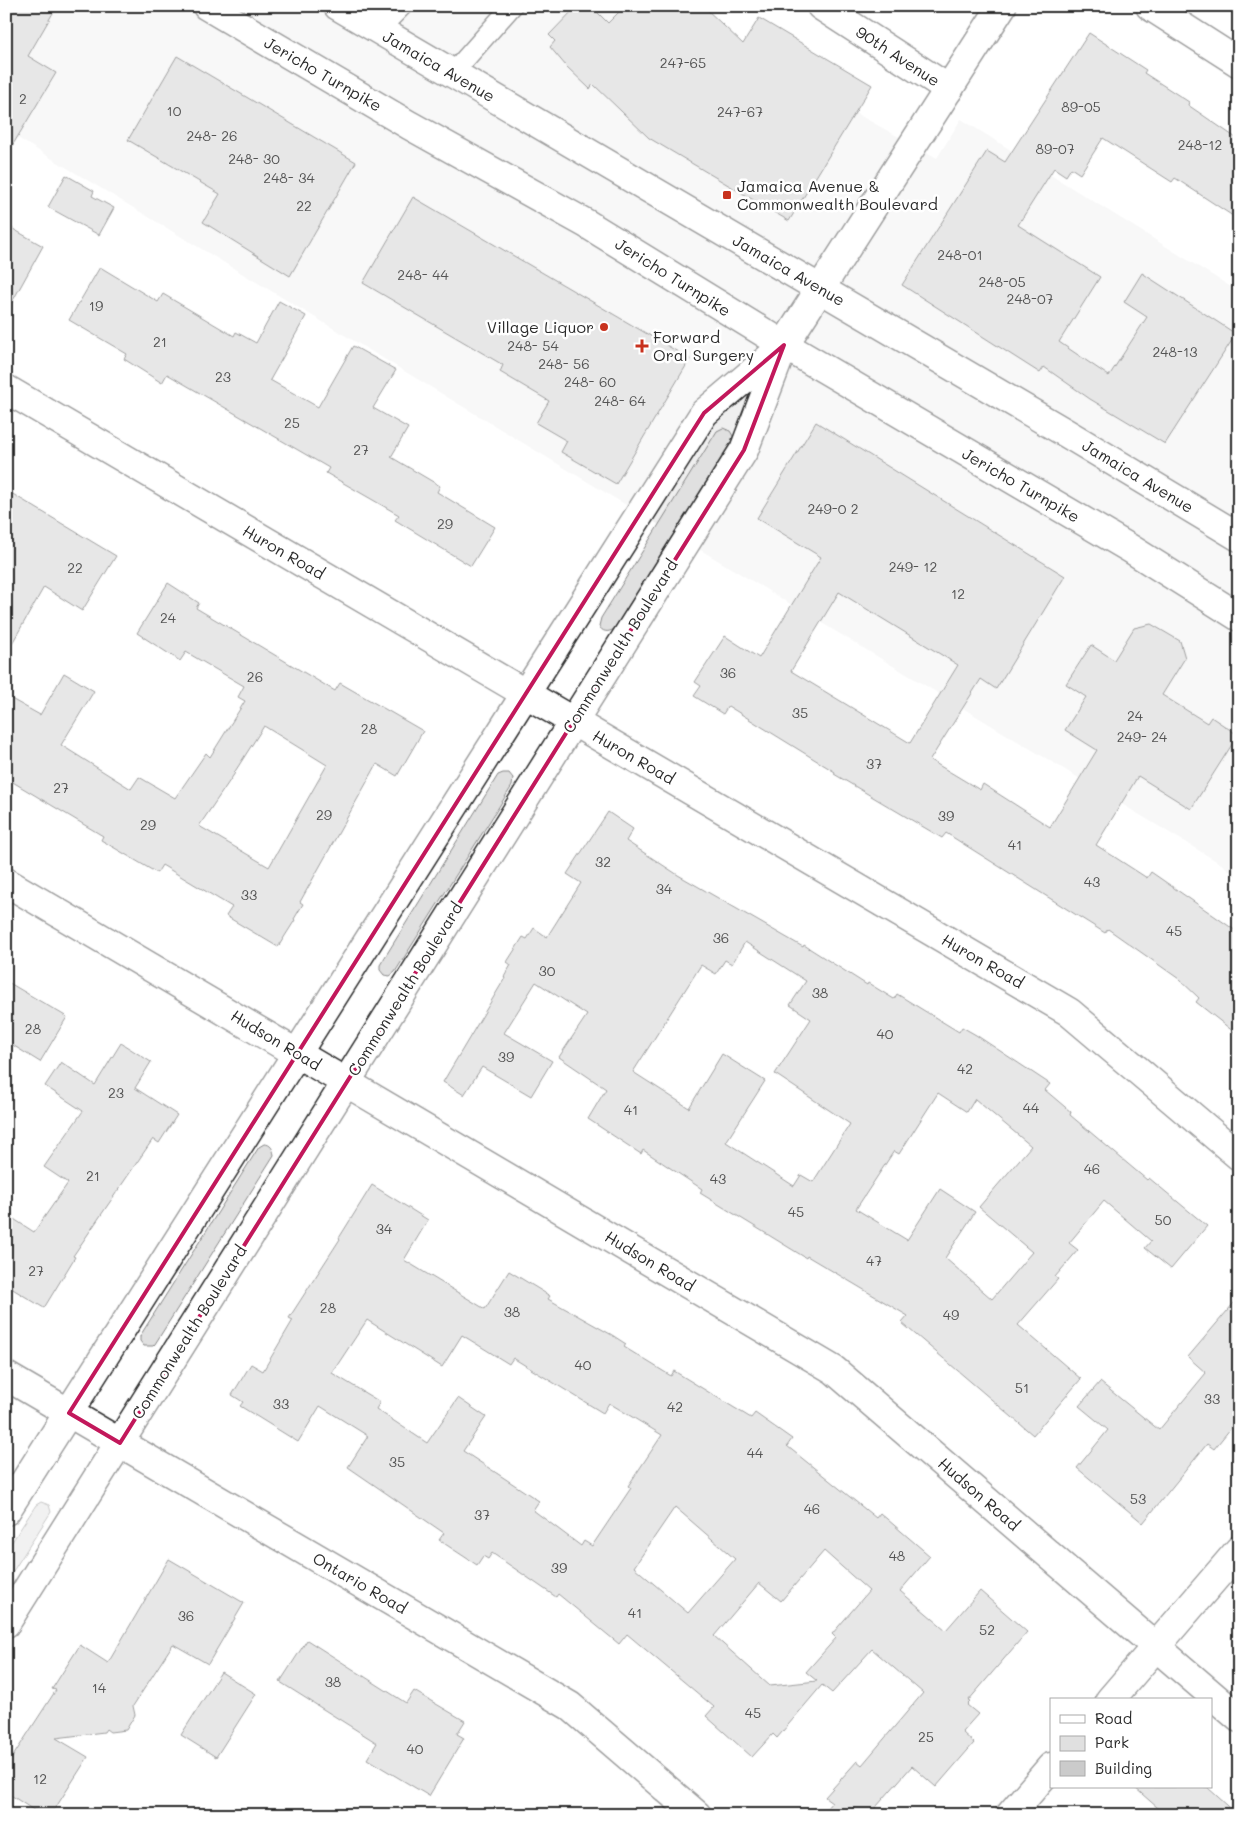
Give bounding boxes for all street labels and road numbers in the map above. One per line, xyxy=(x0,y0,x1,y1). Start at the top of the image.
street label: 90th Avenue xyxy=(852,21,944,90)
street label: Jamaica Avenue xyxy=(379,25,499,106)
street label: Jericho Turnpike xyxy=(261,31,386,116)
street label: Jamaica Avenue xyxy=(729,229,849,310)
street label: Jericho Turnpike xyxy=(612,233,735,321)
street label: Jamaica Avenue xyxy=(1079,434,1198,517)
street label: Jericho Turnpike xyxy=(959,442,1084,527)
street label: Huron Road xyxy=(239,520,329,584)
street label: Commonwealth Boulevard xyxy=(557,555,682,737)
street label: Huron Road xyxy=(589,725,679,789)
street label: Commonwealth Boulevard xyxy=(342,898,467,1080)
street label: Huron Road xyxy=(938,929,1028,993)
street label: Hudson Road xyxy=(227,1004,325,1075)
street label: Hudson Road xyxy=(601,1225,699,1296)
street label: Commonwealth Boulevard xyxy=(126,1241,251,1423)
street label: Hudson Road xyxy=(934,1452,1024,1535)
street label: Ontario Road xyxy=(309,1547,411,1618)

